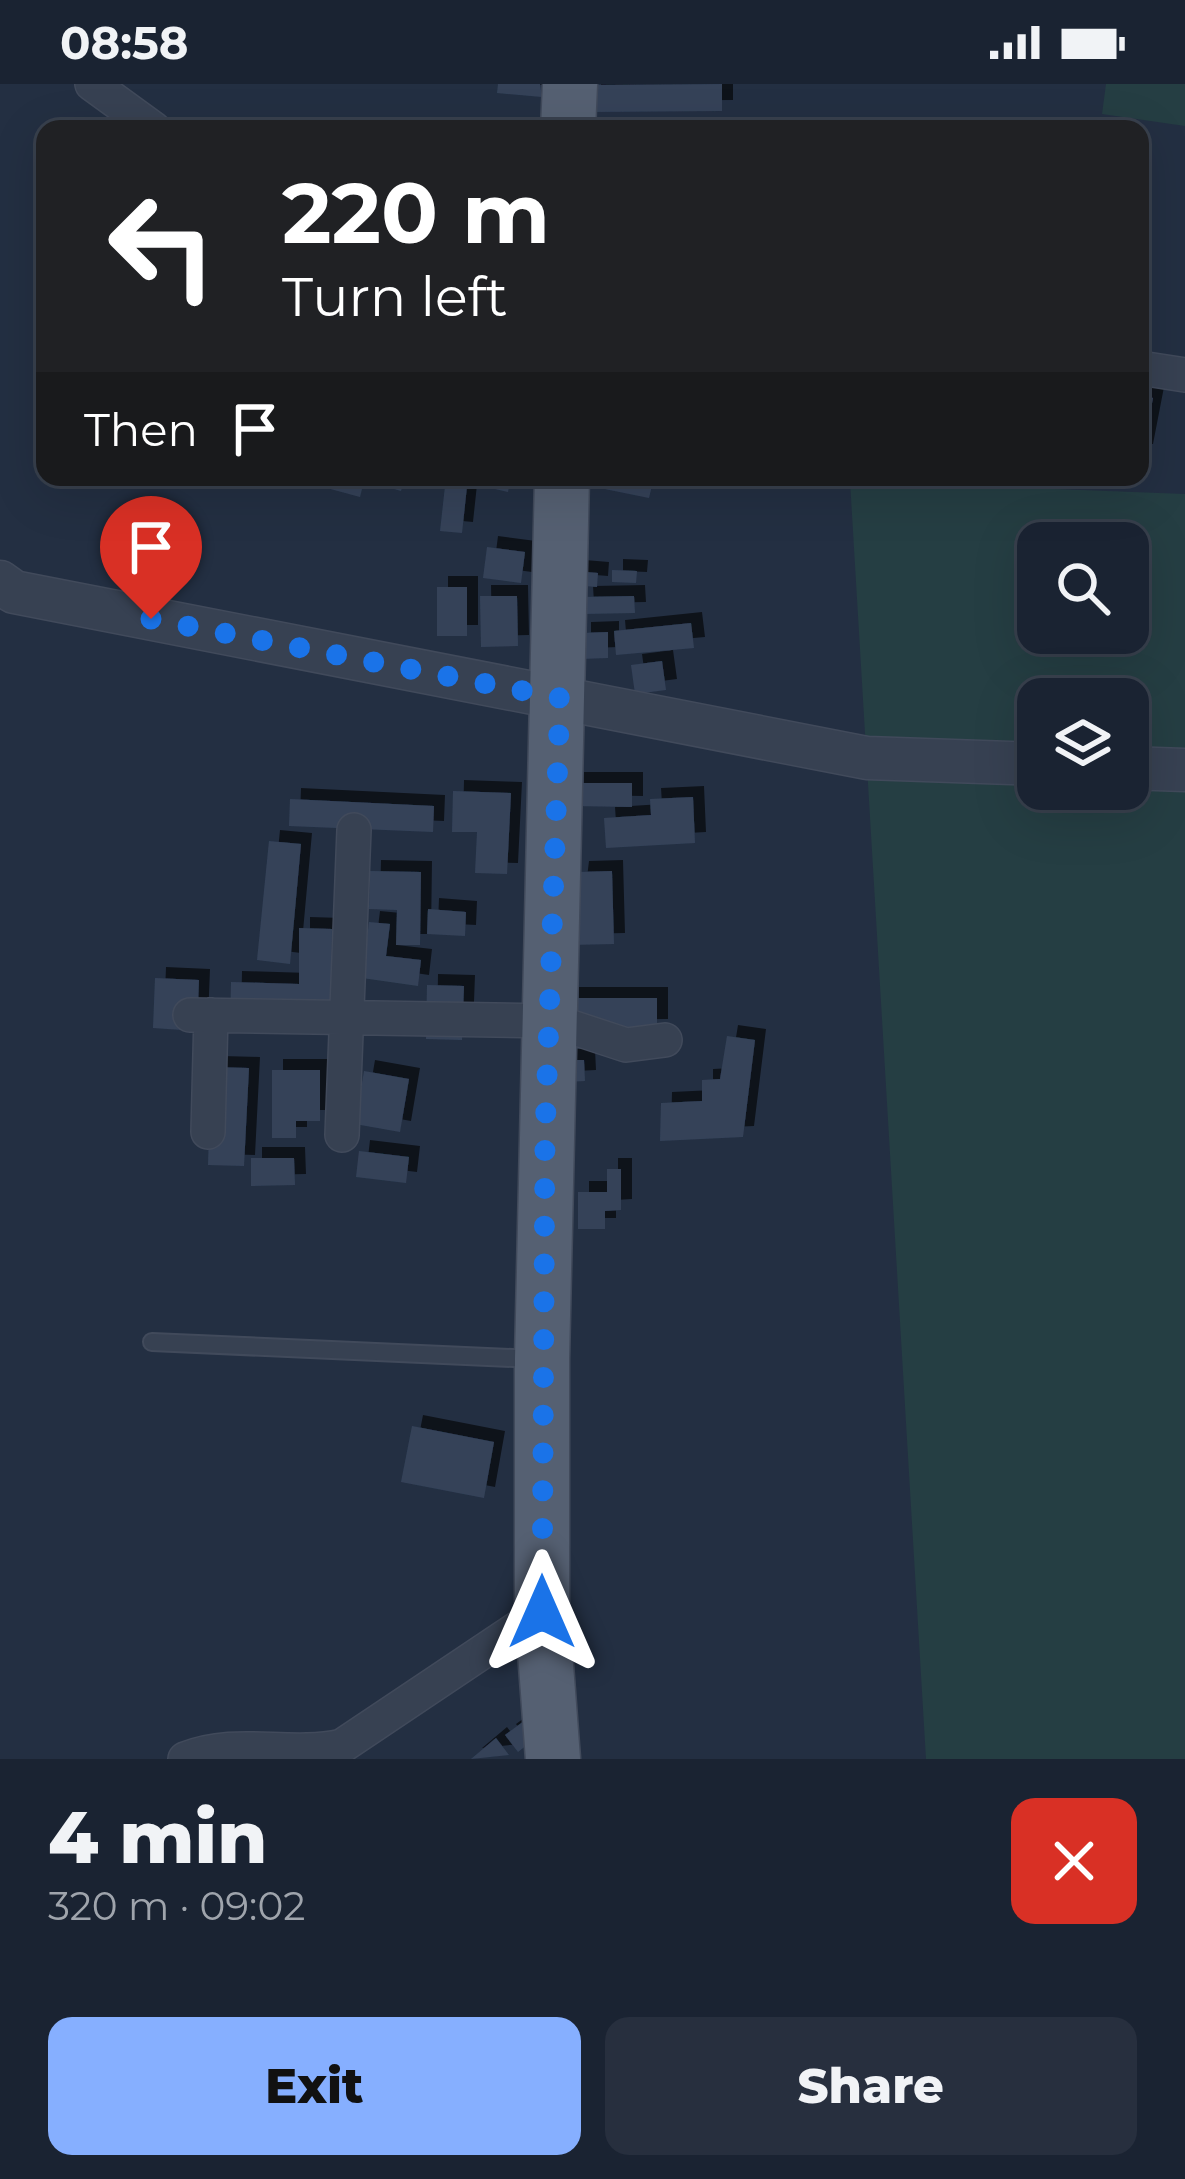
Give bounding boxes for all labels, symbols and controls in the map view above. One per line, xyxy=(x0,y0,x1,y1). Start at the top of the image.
text: 08:58 xyxy=(60,15,189,70)
text: 220 m xyxy=(282,162,550,264)
icon: left xyxy=(84,168,240,324)
text: Turn left xyxy=(282,264,508,330)
icon: arrive xyxy=(222,396,288,462)
text: Then xyxy=(84,402,198,457)
pin xyxy=(100,496,202,619)
icon: arrive xyxy=(118,514,184,580)
map controls xyxy=(1017,522,1149,810)
button: search xyxy=(1017,522,1149,654)
button: layers xyxy=(1017,678,1149,810)
position arrow xyxy=(479,1549,605,1675)
text: 4 min xyxy=(48,1793,267,1881)
button: close xyxy=(1011,1798,1137,1924)
text: 320 m · 09:02 xyxy=(48,1882,305,1930)
button: Exit xyxy=(48,2017,581,2155)
button: Share xyxy=(605,2017,1137,2155)

